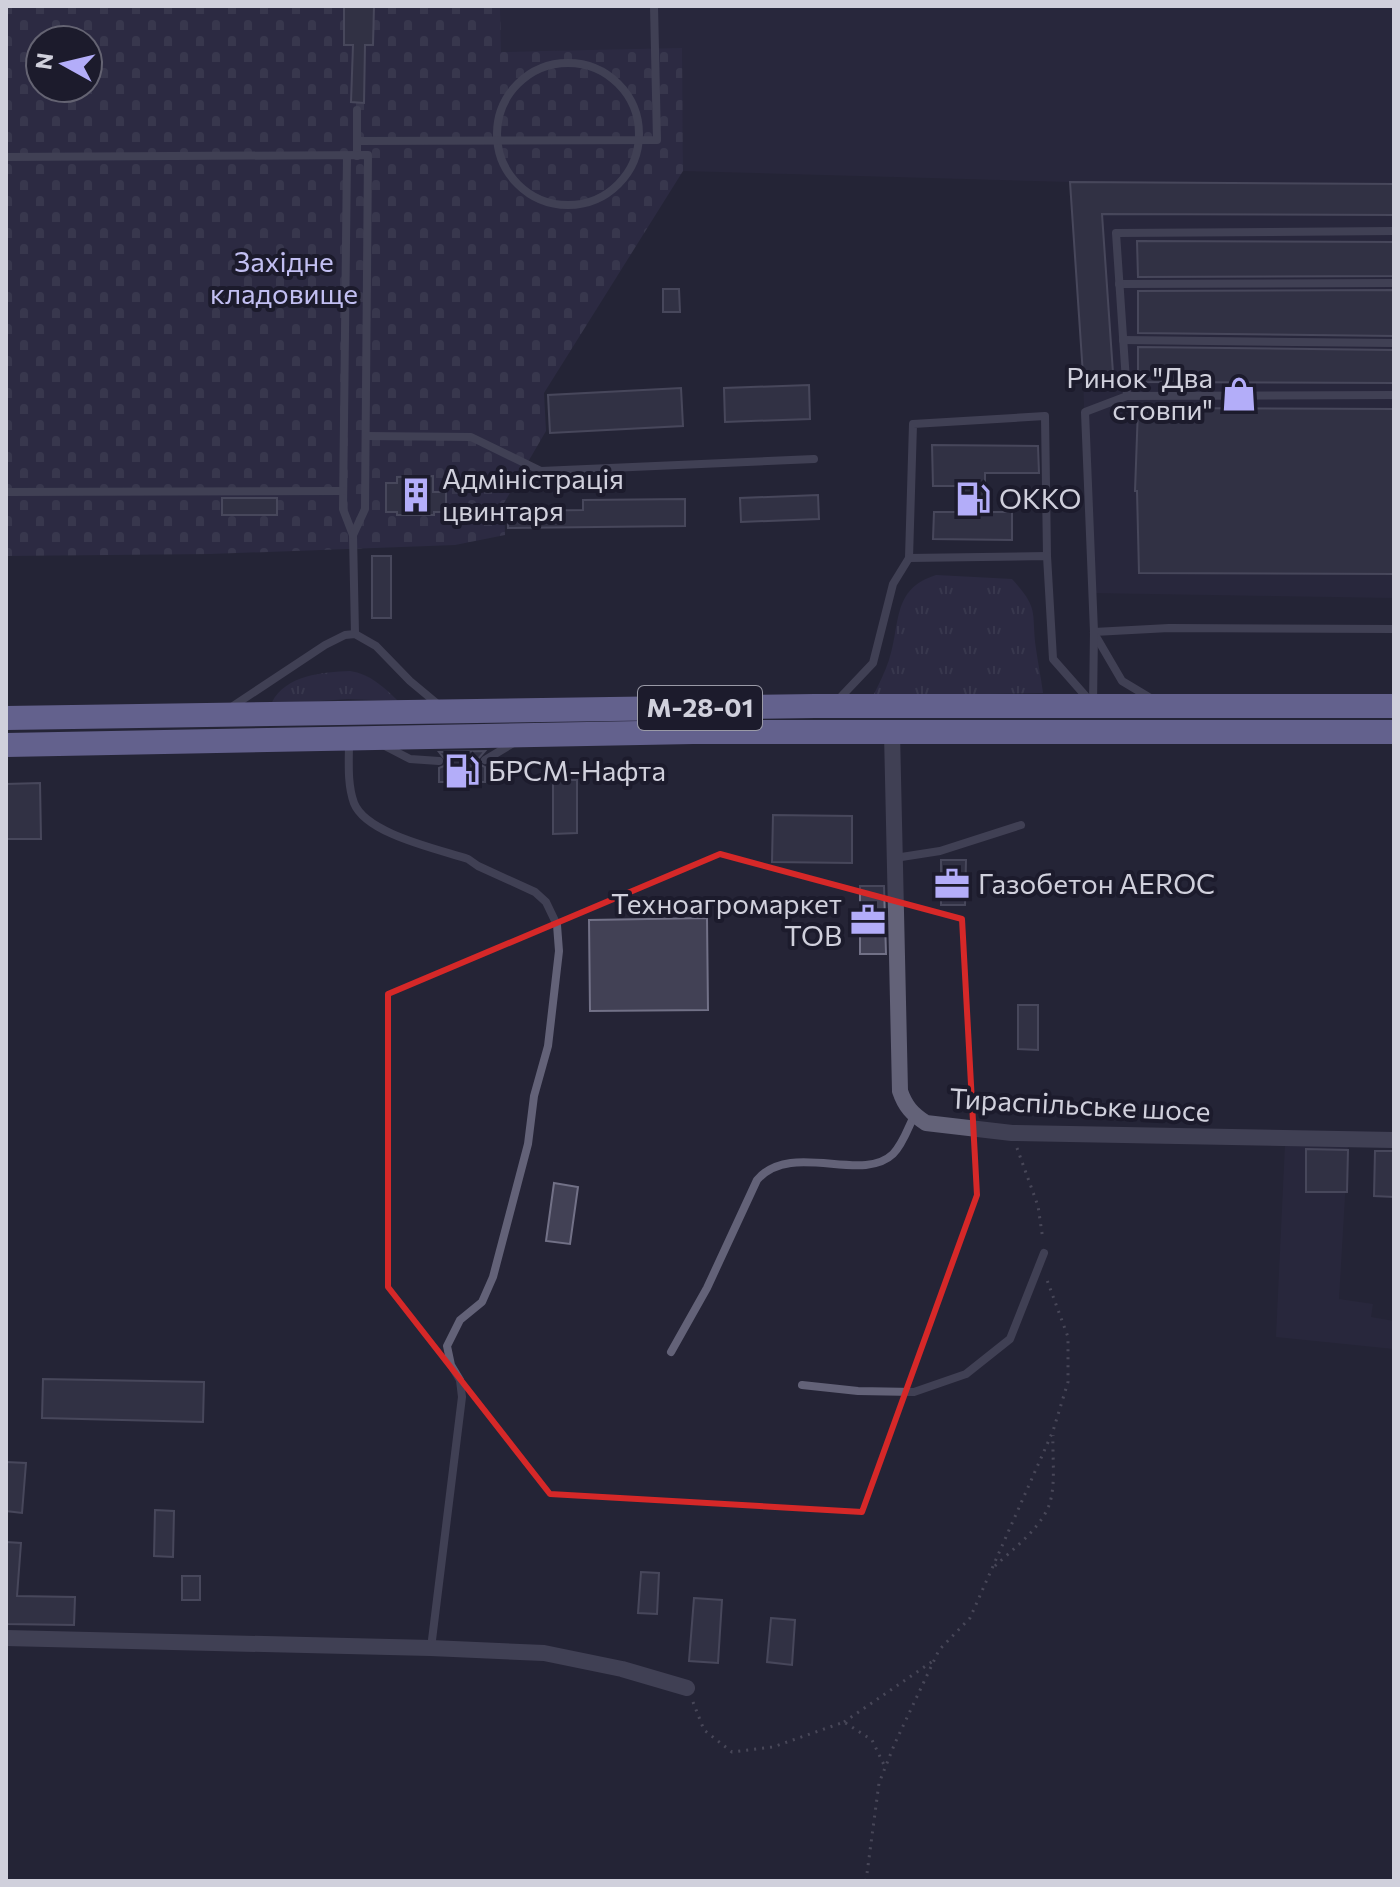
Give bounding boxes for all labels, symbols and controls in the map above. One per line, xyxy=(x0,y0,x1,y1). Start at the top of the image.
north arrow xyxy=(24,24,104,104)
text: N xyxy=(29,51,58,71)
park label: Західне кладовище xyxy=(210,244,358,310)
place label: Ринок "Два стовпи" xyxy=(1066,360,1213,426)
shop icon: Ринок "Два стовпи" xyxy=(1220,375,1258,413)
place label: Адміністрація цвинтаря xyxy=(442,461,624,527)
building icon: Адміністрація цвинтаря xyxy=(397,476,435,514)
fuel station icon: ОККО xyxy=(954,480,992,518)
place label: ОККО xyxy=(999,481,1081,515)
road number: М-28-01 xyxy=(638,686,762,730)
fuel station icon: БРСМ-Нафта xyxy=(443,752,481,790)
place label: БРСМ-Нафта xyxy=(488,753,666,787)
office icon: Газобетон AEROC xyxy=(933,865,971,903)
place label: Газобетон AEROC xyxy=(978,866,1215,900)
place label: Техноагромаркет ТОВ xyxy=(611,886,842,952)
office icon: Техноагромаркет ТОВ xyxy=(849,901,887,939)
street label: Тираспільське шосе xyxy=(949,1080,1211,1128)

